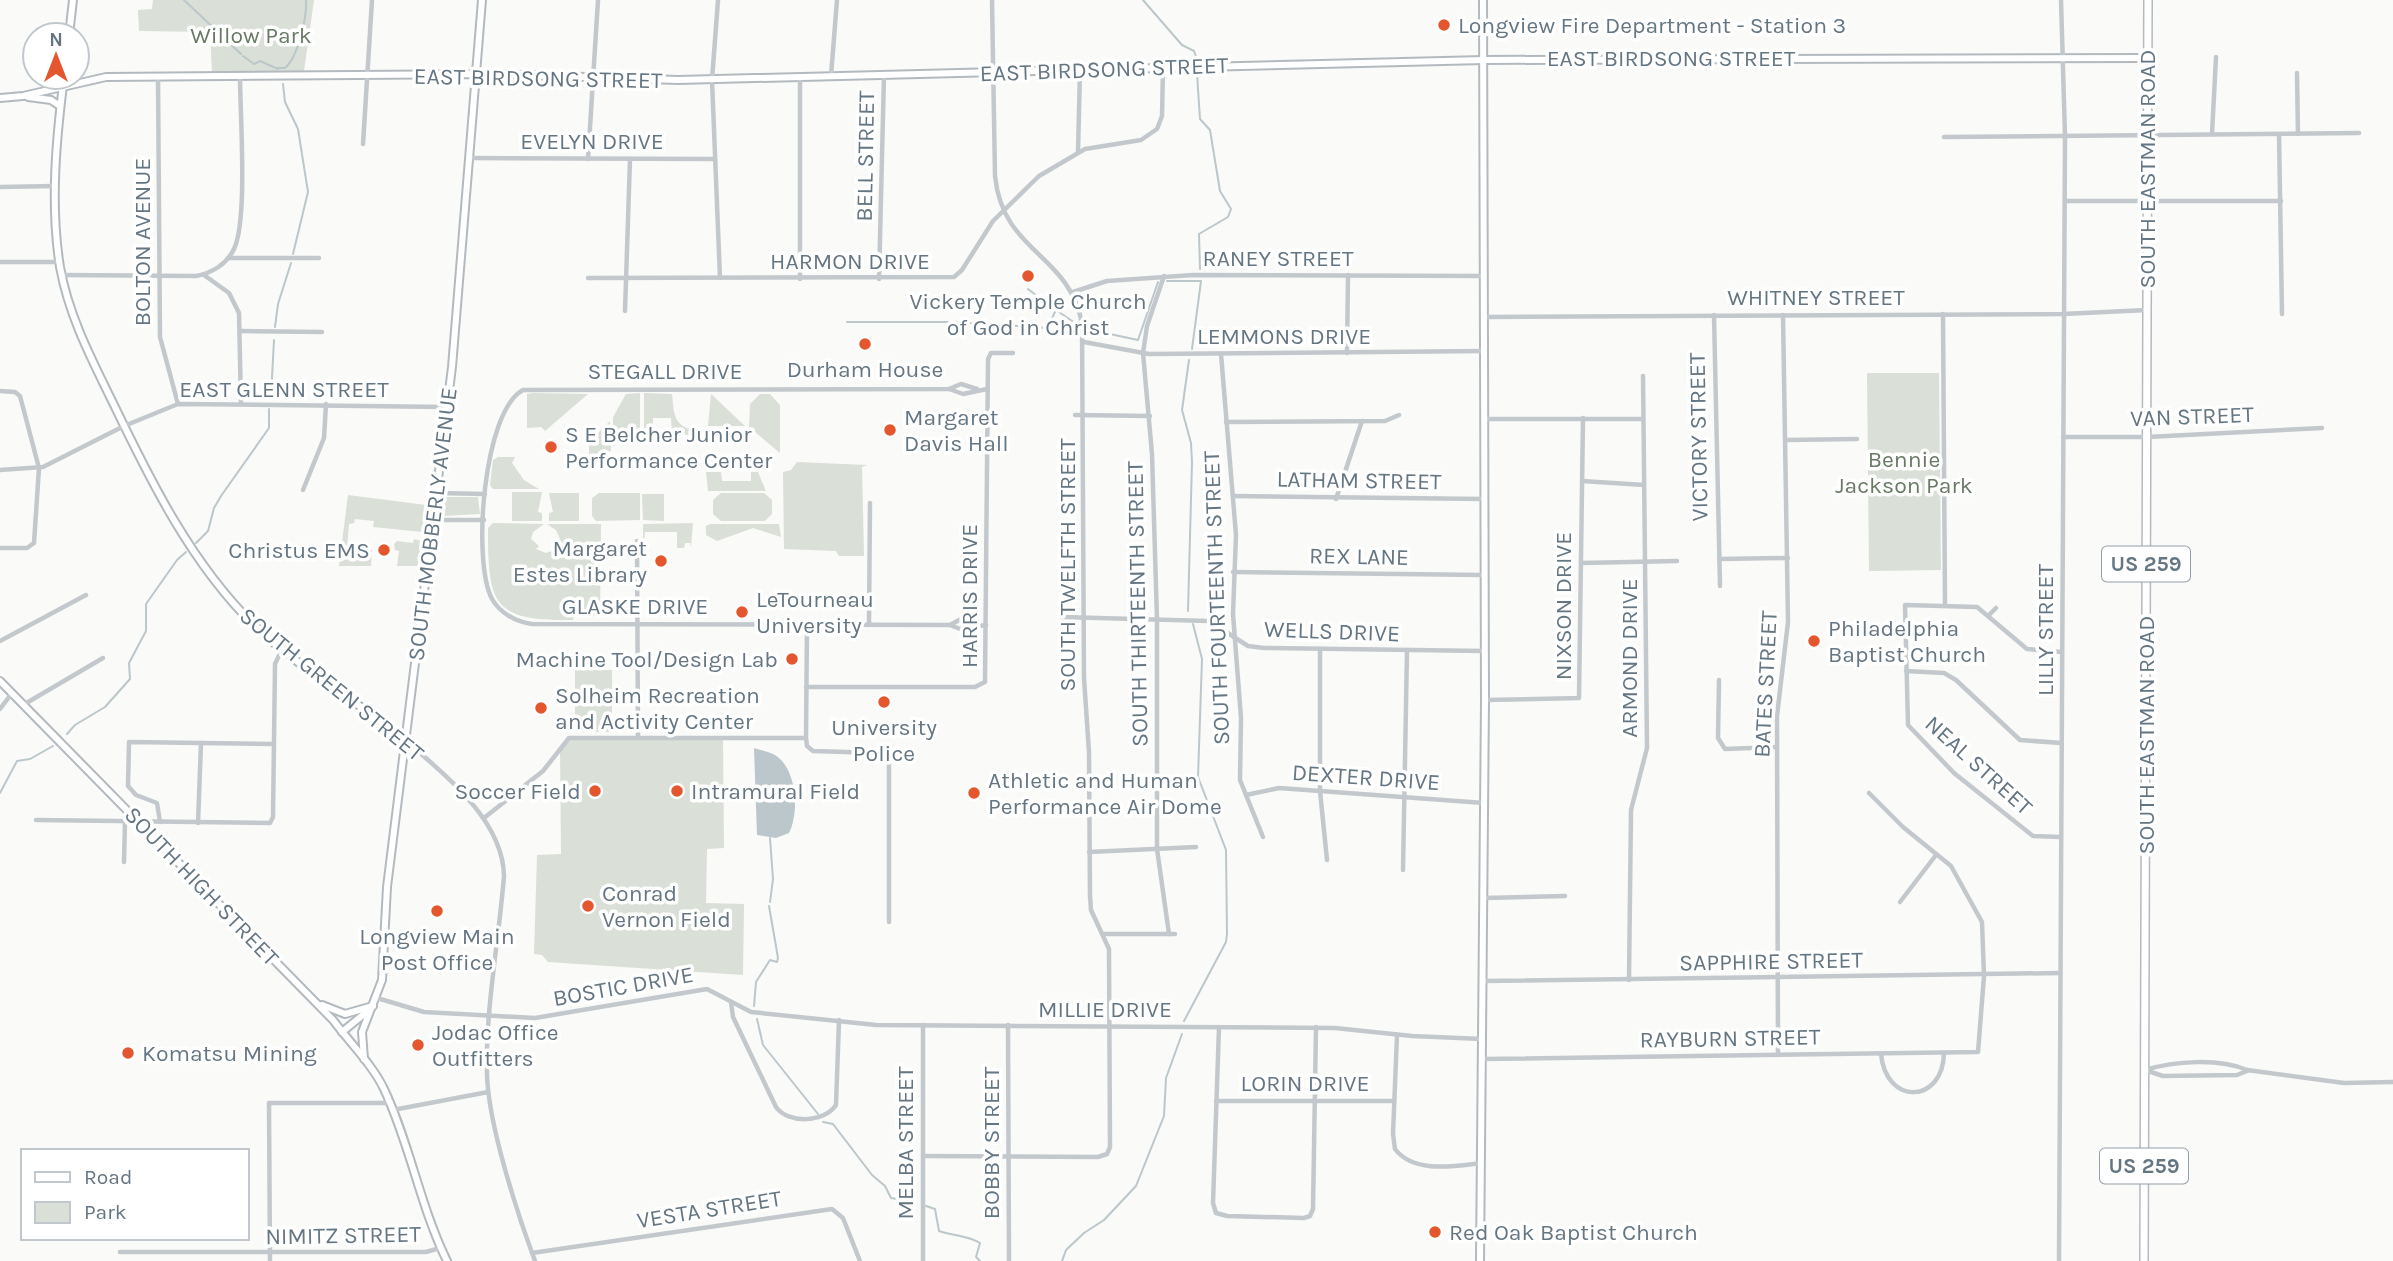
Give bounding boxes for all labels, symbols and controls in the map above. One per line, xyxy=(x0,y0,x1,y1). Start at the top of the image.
place label: Longview Fire Department - Station 3 xyxy=(1458,12,1846,39)
marker: Longview Fire Department - Station 3 xyxy=(1436,17,1452,33)
north arrow xyxy=(21,21,91,91)
park label: Willow Park xyxy=(190,22,312,49)
text: N xyxy=(49,29,63,51)
street label: EAST BIRDSONG STREET xyxy=(1547,45,1796,72)
street label: SOUTH EASTMAN ROAD xyxy=(2134,50,2161,288)
street label: EAST BIRDSONG STREET xyxy=(979,52,1229,87)
street label: EAST BIRDSONG STREET xyxy=(413,63,663,94)
street label: BELL STREET xyxy=(851,90,880,222)
street label: EVELYN DRIVE xyxy=(520,128,664,155)
street label: BOLTON AVENUE xyxy=(129,158,156,326)
street label: RANEY STREET xyxy=(1203,245,1354,272)
street label: HARMON DRIVE xyxy=(770,248,930,275)
marker: Vickery Temple Church of God in Christ xyxy=(1020,268,1036,284)
street label: WHITNEY STREET xyxy=(1727,284,1905,311)
place label: Vickery Temple Church of God in Christ xyxy=(909,288,1147,341)
street label: LEMMONS DRIVE xyxy=(1197,323,1371,350)
marker: Durham House xyxy=(857,336,873,352)
street label: VICTORY STREET xyxy=(1684,352,1713,522)
place label: Durham House xyxy=(787,356,943,383)
street label: STEGALL DRIVE xyxy=(588,358,742,385)
street label: EAST GLENN STREET xyxy=(179,376,389,403)
street label: SOUTH MOBBERLY AVENUE xyxy=(402,386,463,662)
street label: VAN STREET xyxy=(2130,401,2255,432)
place label: Margaret Davis Hall xyxy=(904,404,1009,457)
place label: S E Belcher Junior Performance Center xyxy=(565,421,773,474)
marker: Margaret Davis Hall xyxy=(882,422,898,438)
street label: SOUTH TWELFTH STREET xyxy=(1054,438,1081,692)
marker: S E Belcher Junior Performance Center xyxy=(543,439,559,455)
park label: Bennie Jackson Park xyxy=(1835,446,1973,499)
street label: SOUTH FOURTEENTH STREET xyxy=(1198,450,1235,746)
street label: SOUTH THIRTEENTH STREET xyxy=(1121,460,1153,747)
street label: LATHAM STREET xyxy=(1276,466,1442,495)
street label: HARRIS DRIVE xyxy=(956,524,983,668)
street label: NIXSON DRIVE xyxy=(1550,532,1577,680)
place label: Margaret Estes Library xyxy=(513,535,647,588)
place label: Christus EMS xyxy=(228,537,370,564)
marker: Christus EMS xyxy=(376,542,392,558)
street label: REX LANE xyxy=(1309,542,1409,571)
road number: US 259 xyxy=(2102,546,2190,582)
marker: Margaret Estes Library xyxy=(653,553,669,569)
street label: LILLY STREET xyxy=(2032,563,2059,696)
street label: ARMOND DRIVE xyxy=(1616,578,1643,738)
place label: LeTourneau University xyxy=(756,586,874,639)
street label: GLASKE DRIVE xyxy=(562,593,708,620)
street label: SOUTH GREEN STREET xyxy=(234,602,430,767)
marker: LeTourneau University xyxy=(734,604,750,620)
street label: BATES STREET xyxy=(1748,609,1783,758)
place label: Philadelphia Baptist Church xyxy=(1828,615,1986,668)
street label: WELLS DRIVE xyxy=(1264,616,1400,647)
street label: SOUTH EASTMAN ROAD xyxy=(2133,616,2160,854)
marker: Philadelphia Baptist Church xyxy=(1806,633,1822,649)
place label: Machine Tool/Design Lab xyxy=(516,646,778,673)
marker: Machine Tool/Design Lab xyxy=(784,651,800,667)
place label: Solheim Recreation and Activity Center xyxy=(555,682,760,735)
marker: University Police xyxy=(876,694,892,710)
marker: Solheim Recreation and Activity Center xyxy=(533,700,549,716)
street label: NEAL STREET xyxy=(1919,710,2038,821)
place label: University Police xyxy=(831,714,937,767)
street label: DEXTER DRIVE xyxy=(1291,759,1441,796)
place label: Athletic and Human Performance Air Dome xyxy=(988,767,1222,820)
place label: Soccer Field xyxy=(454,778,581,805)
place label: Intramural Field xyxy=(691,778,860,805)
marker: Soccer Field xyxy=(587,783,603,799)
marker: Intramural Field xyxy=(669,783,685,799)
marker: Athletic and Human Performance Air Dome xyxy=(966,785,982,801)
street label: SOUTH HIGH STREET xyxy=(119,801,285,972)
place label: Conrad Vernon Field xyxy=(602,880,731,933)
marker: Conrad Vernon Field xyxy=(580,898,596,914)
marker: Longview Main Post Office xyxy=(429,903,445,919)
place label: Longview Main Post Office xyxy=(359,923,515,976)
street label: SAPPHIRE STREET xyxy=(1679,946,1864,977)
street label: BOSTIC DRIVE xyxy=(551,961,695,1012)
street label: MILLIE DRIVE xyxy=(1038,996,1172,1023)
place label: Jodac Office Outfitters xyxy=(432,1019,559,1072)
street label: RAYBURN STREET xyxy=(1639,1023,1821,1054)
marker: Jodac Office Outfitters xyxy=(410,1037,426,1053)
place label: Komatsu Mining xyxy=(142,1040,317,1067)
marker: Komatsu Mining xyxy=(120,1045,136,1061)
street label: MELBA STREET xyxy=(892,1066,919,1220)
street label: BOBBY STREET xyxy=(978,1066,1005,1219)
street label: LORIN DRIVE xyxy=(1241,1070,1369,1097)
road number: US 259 xyxy=(2100,1148,2188,1184)
legend xyxy=(21,1149,248,1240)
text: Road xyxy=(84,1165,132,1189)
street label: VESTA STREET xyxy=(635,1185,784,1234)
text: Park xyxy=(84,1200,127,1224)
place label: Red Oak Baptist Church xyxy=(1449,1219,1698,1246)
street label: NIMITZ STREET xyxy=(265,1221,421,1250)
marker: Red Oak Baptist Church xyxy=(1427,1224,1443,1240)

